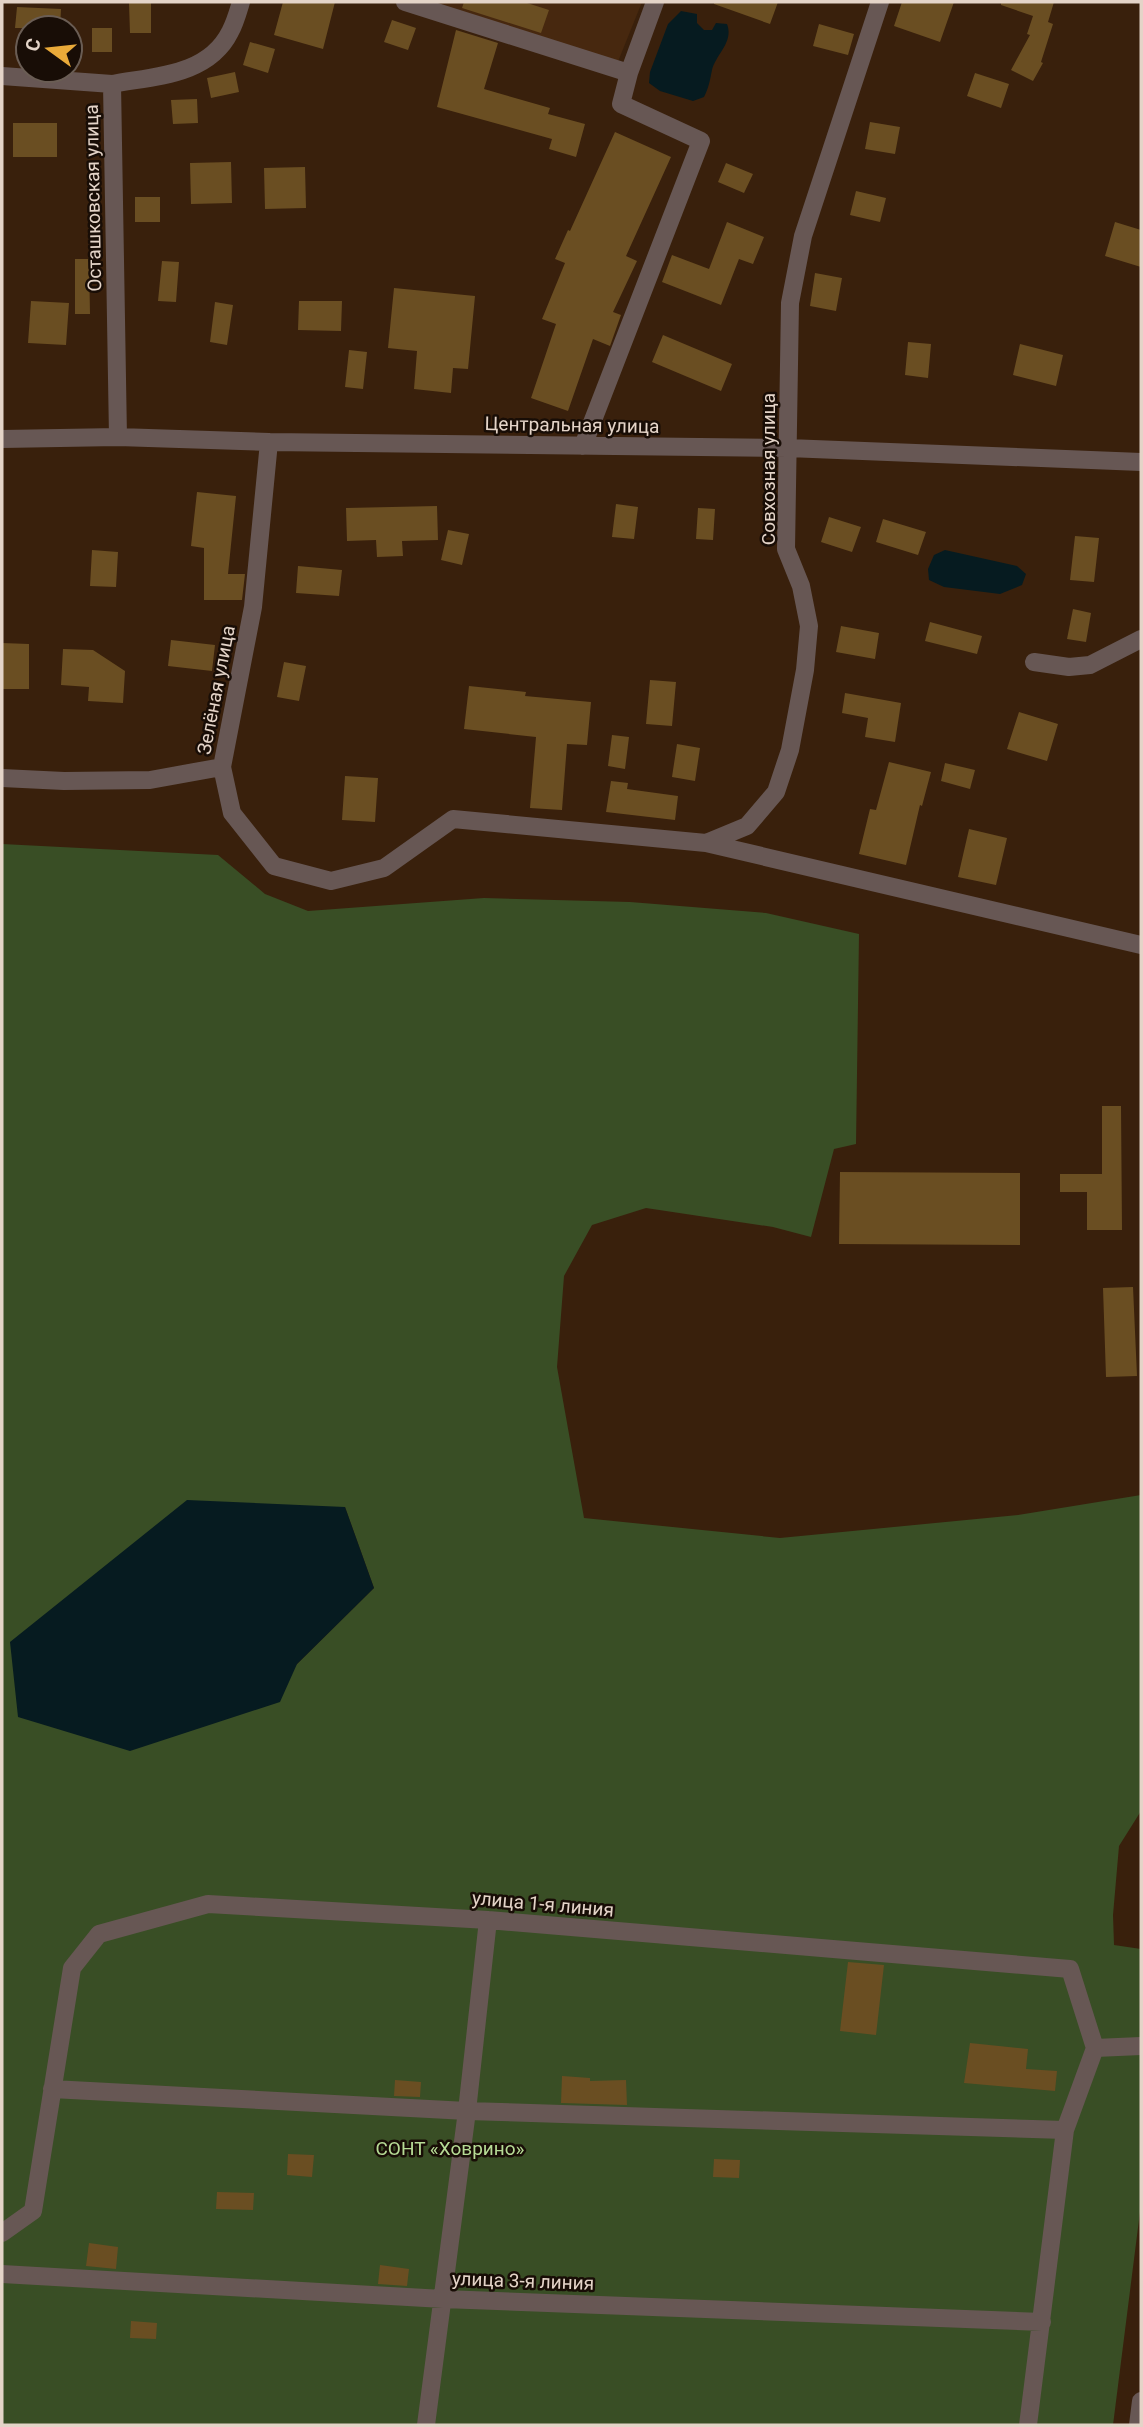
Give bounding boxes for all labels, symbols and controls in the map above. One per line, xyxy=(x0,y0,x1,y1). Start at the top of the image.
north arrow xyxy=(14,14,84,84)
text: С xyxy=(20,36,46,54)
street label: Осташковская улица xyxy=(80,104,106,292)
street label: Совхозная улица xyxy=(757,393,780,545)
street label: Центральная улица xyxy=(484,412,660,438)
street label: Зелёная улица xyxy=(192,624,240,756)
street label: улица 1-я линия xyxy=(471,1886,615,1922)
park label: СОНТ «Ховрино» xyxy=(375,2137,525,2160)
street label: улица 3-я линия xyxy=(452,2267,594,2295)

